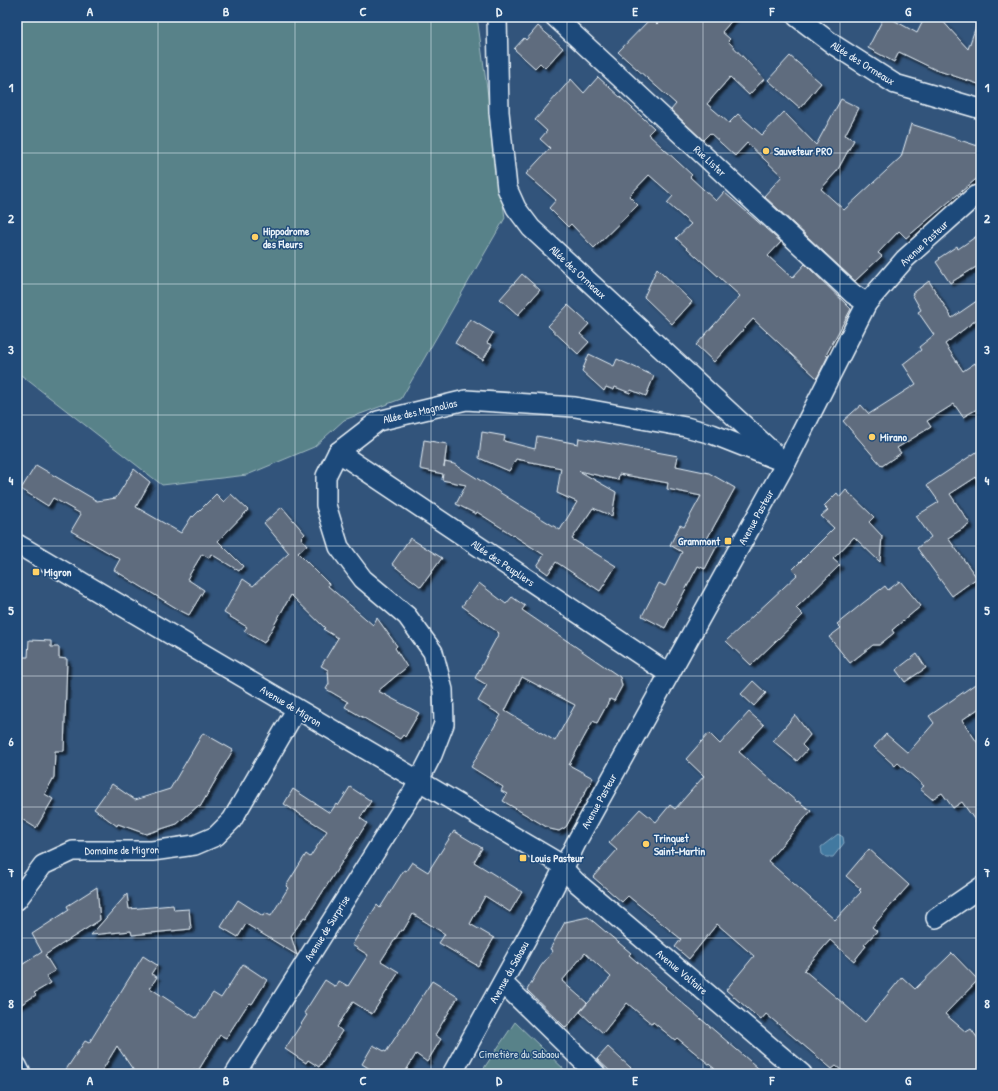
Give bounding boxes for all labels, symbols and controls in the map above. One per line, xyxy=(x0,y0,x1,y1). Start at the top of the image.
text: A xyxy=(87,2,94,20)
text: B xyxy=(223,2,230,20)
text: C xyxy=(359,2,367,20)
text: D xyxy=(496,2,503,20)
text: E xyxy=(632,2,638,20)
text: F xyxy=(769,2,776,20)
text: G xyxy=(905,2,912,20)
street label: Allée des Ormeaux xyxy=(828,38,898,88)
text: 1 xyxy=(9,78,14,96)
text: 1 xyxy=(985,78,990,96)
street label: Rue Lister xyxy=(691,142,730,180)
place label: Sauveteur PRO xyxy=(774,144,832,158)
marker: Sauveteur PRO xyxy=(761,146,771,156)
text: 2 xyxy=(8,209,15,227)
text: 2 xyxy=(984,209,991,227)
street label: Avenue Pasteur xyxy=(897,217,952,269)
place label: Hippodrome des Fleurs xyxy=(263,224,310,251)
marker: Hippodrome des Fleurs xyxy=(250,232,260,242)
street label: Allée des Ormeaux xyxy=(547,242,609,302)
text: 3 xyxy=(8,340,14,358)
text: 3 xyxy=(984,340,990,358)
street label: Allée des Magnolias xyxy=(381,396,459,426)
place label: Mirano xyxy=(880,430,908,444)
marker: Mirano xyxy=(867,432,877,442)
text: 4 xyxy=(9,471,14,489)
text: 4 xyxy=(985,471,990,489)
street label: Avenue Pasteur xyxy=(735,486,777,547)
place label: Grammont xyxy=(678,534,721,548)
marker: Grammont xyxy=(723,536,733,546)
street label: Allée des Peupliers xyxy=(468,537,538,589)
place label: Migron xyxy=(44,565,72,580)
marker: Migron xyxy=(31,567,41,577)
text: 5 xyxy=(8,601,14,619)
text: 5 xyxy=(984,601,990,619)
street label: Avenue de Migron xyxy=(258,682,324,730)
text: 6 xyxy=(8,732,14,750)
text: 6 xyxy=(984,732,990,750)
street label: Avenue Pasteur xyxy=(578,770,620,831)
place label: Trinquet Saint-Martin xyxy=(653,831,705,858)
marker: Trinquet Saint-Martin xyxy=(641,839,651,849)
street label: Domaine de Migron xyxy=(85,842,159,858)
place label: Louis Pasteur xyxy=(531,851,585,865)
marker: Louis Pasteur xyxy=(518,853,528,863)
text: 7 xyxy=(7,863,15,881)
text: 7 xyxy=(983,863,991,881)
street label: Avenue de Surprise xyxy=(301,892,353,964)
street label: Avenue du Sabaou xyxy=(486,938,532,1005)
street label: Avenue Voltaire xyxy=(653,946,711,998)
text: 8 xyxy=(8,994,14,1012)
text: 8 xyxy=(984,994,990,1012)
park label: Cimetière du Sabaou xyxy=(479,1047,560,1061)
text: A xyxy=(87,1071,94,1089)
text: B xyxy=(223,1071,230,1089)
text: C xyxy=(359,1071,367,1089)
text: D xyxy=(496,1071,503,1089)
text: E xyxy=(632,1071,638,1089)
text: F xyxy=(769,1071,776,1089)
text: G xyxy=(905,1071,912,1089)

